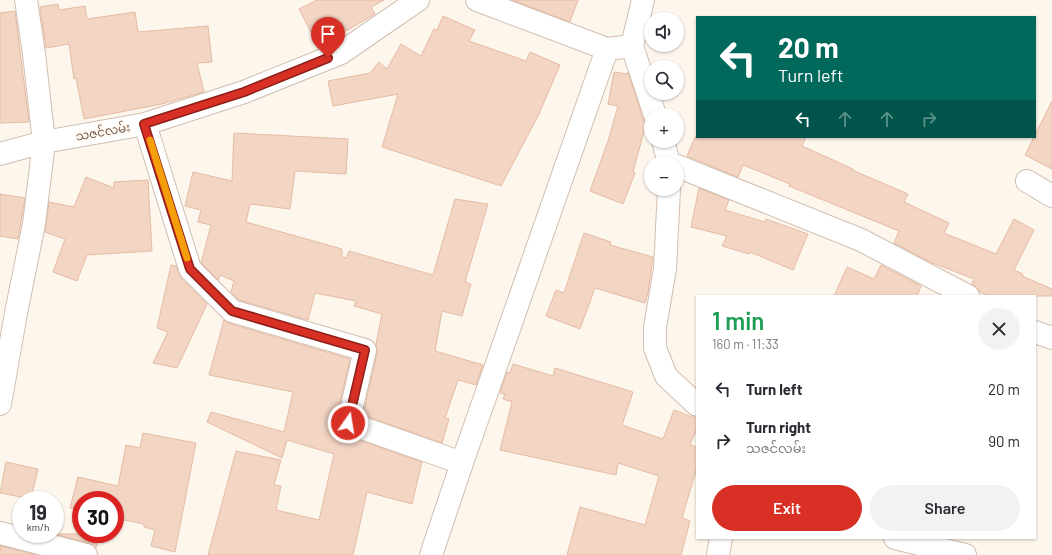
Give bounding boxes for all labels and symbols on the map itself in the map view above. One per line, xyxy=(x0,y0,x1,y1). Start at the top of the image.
pin xyxy=(311,17,345,58)
street label: သဇင်လမ်း xyxy=(74,118,131,143)
position arrow xyxy=(327,402,369,444)
speed limit sign: 30 xyxy=(72,491,124,543)

